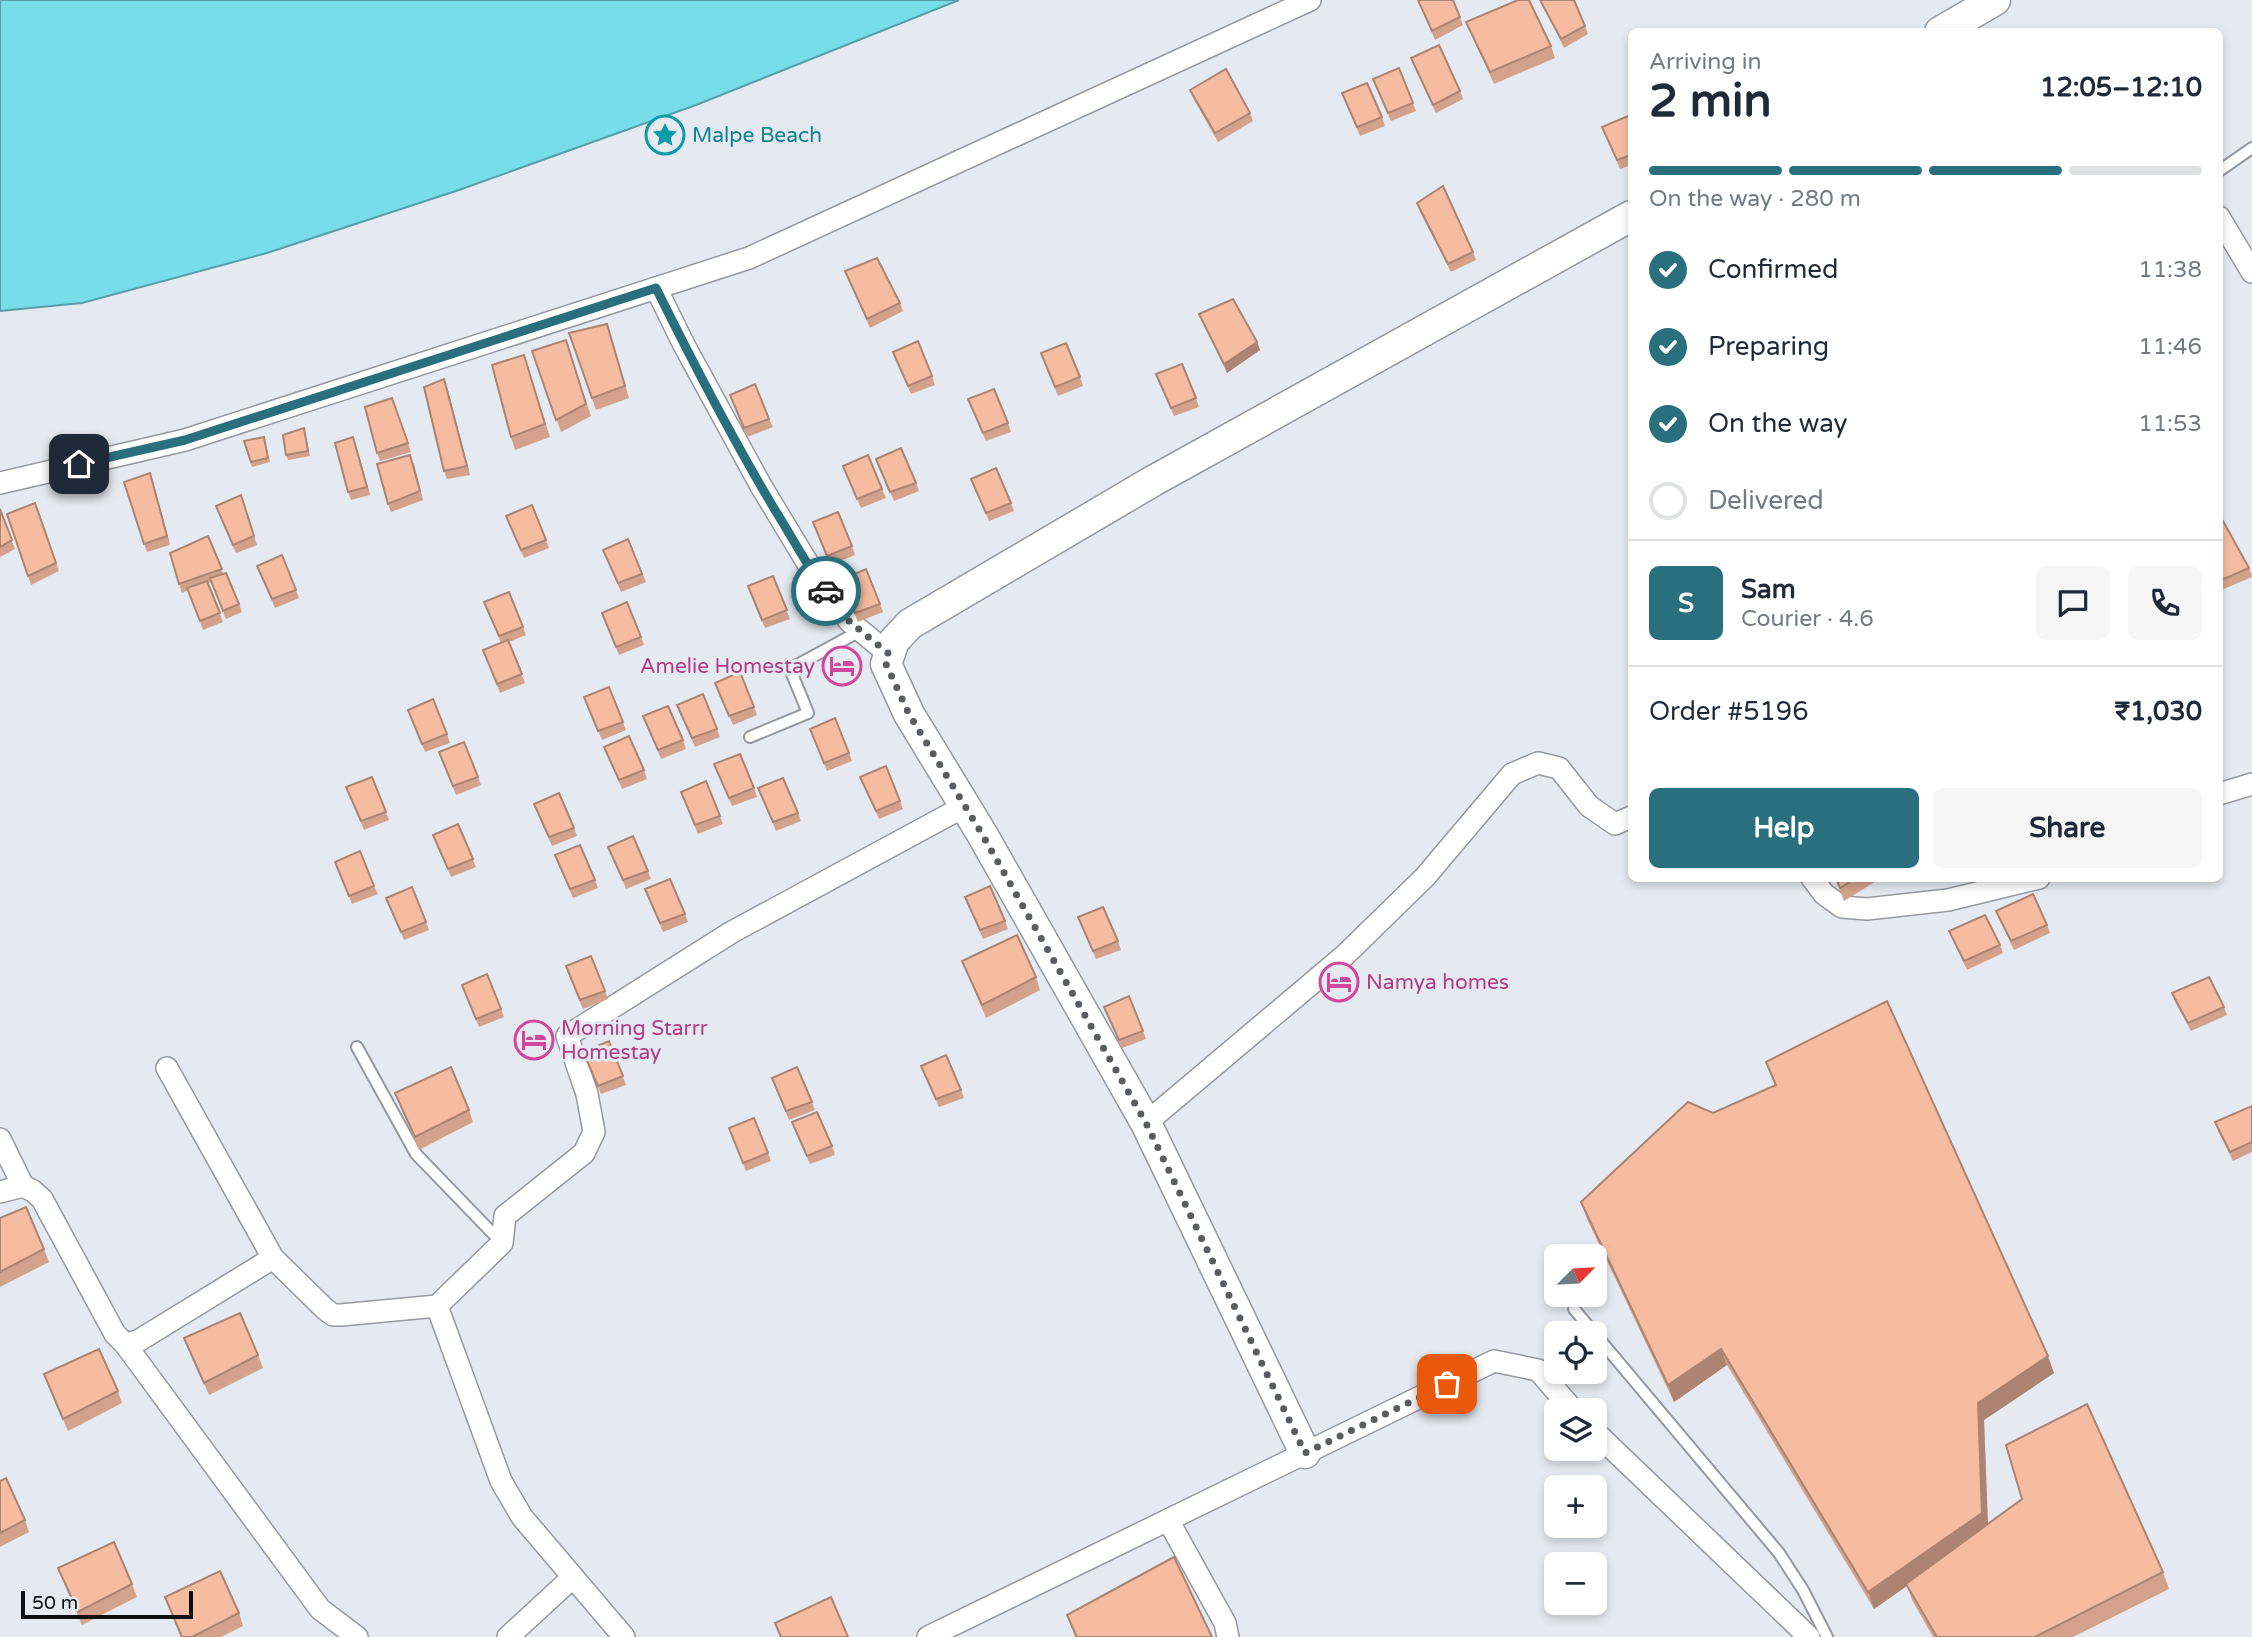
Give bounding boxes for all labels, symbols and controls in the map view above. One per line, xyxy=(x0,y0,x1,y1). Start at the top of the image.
text: Arriving in xyxy=(1649,48,1762,76)
text: 12:05–12:10 xyxy=(2040,72,2202,103)
text: 2 min xyxy=(1649,74,1772,129)
place icon: Malpe Beach xyxy=(644,114,686,156)
place label: Malpe Beach xyxy=(692,123,822,148)
text: On the way · 280 m xyxy=(1649,185,1861,213)
icon: check xyxy=(1649,251,1687,289)
text: Confirmed xyxy=(1708,254,1838,285)
text: 11:38 xyxy=(2138,256,2202,284)
icon: check xyxy=(1649,328,1687,366)
text: Preparing xyxy=(1708,331,1829,362)
text: 11:46 xyxy=(2138,333,2202,361)
icon: check xyxy=(1649,405,1687,443)
text: On the way xyxy=(1708,408,1848,439)
text: 11:53 xyxy=(2138,410,2202,438)
pin xyxy=(49,434,109,494)
icon: home xyxy=(60,445,98,483)
text: Delivered xyxy=(1708,485,1824,516)
courier xyxy=(791,556,861,626)
button: chat xyxy=(2036,566,2110,640)
button: phone xyxy=(2128,566,2202,640)
icon: car xyxy=(807,572,845,610)
text: Sam xyxy=(1741,574,1796,605)
text: S xyxy=(1678,588,1694,619)
text: Courier · 4.6 xyxy=(1741,605,1874,633)
hotel icon: Amelie Homestay xyxy=(821,645,863,687)
place label: Amelie Homestay xyxy=(640,654,815,679)
text: Order #5196 xyxy=(1649,696,1809,727)
text: ₹1,030 xyxy=(2115,696,2202,727)
button: Help xyxy=(1649,788,1919,868)
button: Share xyxy=(1933,788,2202,868)
hotel icon: Namya homes xyxy=(1318,961,1360,1003)
place label: Namya homes xyxy=(1366,970,1509,995)
place label: Morning Starrr Homestay xyxy=(561,1016,708,1065)
hotel icon: Morning Starrr Homestay xyxy=(513,1019,555,1061)
north arrow xyxy=(1544,1244,1606,1307)
map controls xyxy=(1544,1244,1607,1615)
button: locate xyxy=(1544,1321,1607,1384)
pin xyxy=(1417,1354,1477,1414)
icon: bag xyxy=(1428,1365,1466,1403)
button: layers xyxy=(1544,1398,1607,1461)
button: + xyxy=(1544,1475,1607,1538)
button: − xyxy=(1544,1552,1607,1615)
scale bar xyxy=(21,1588,192,1620)
text: 50 m xyxy=(32,1592,78,1614)

